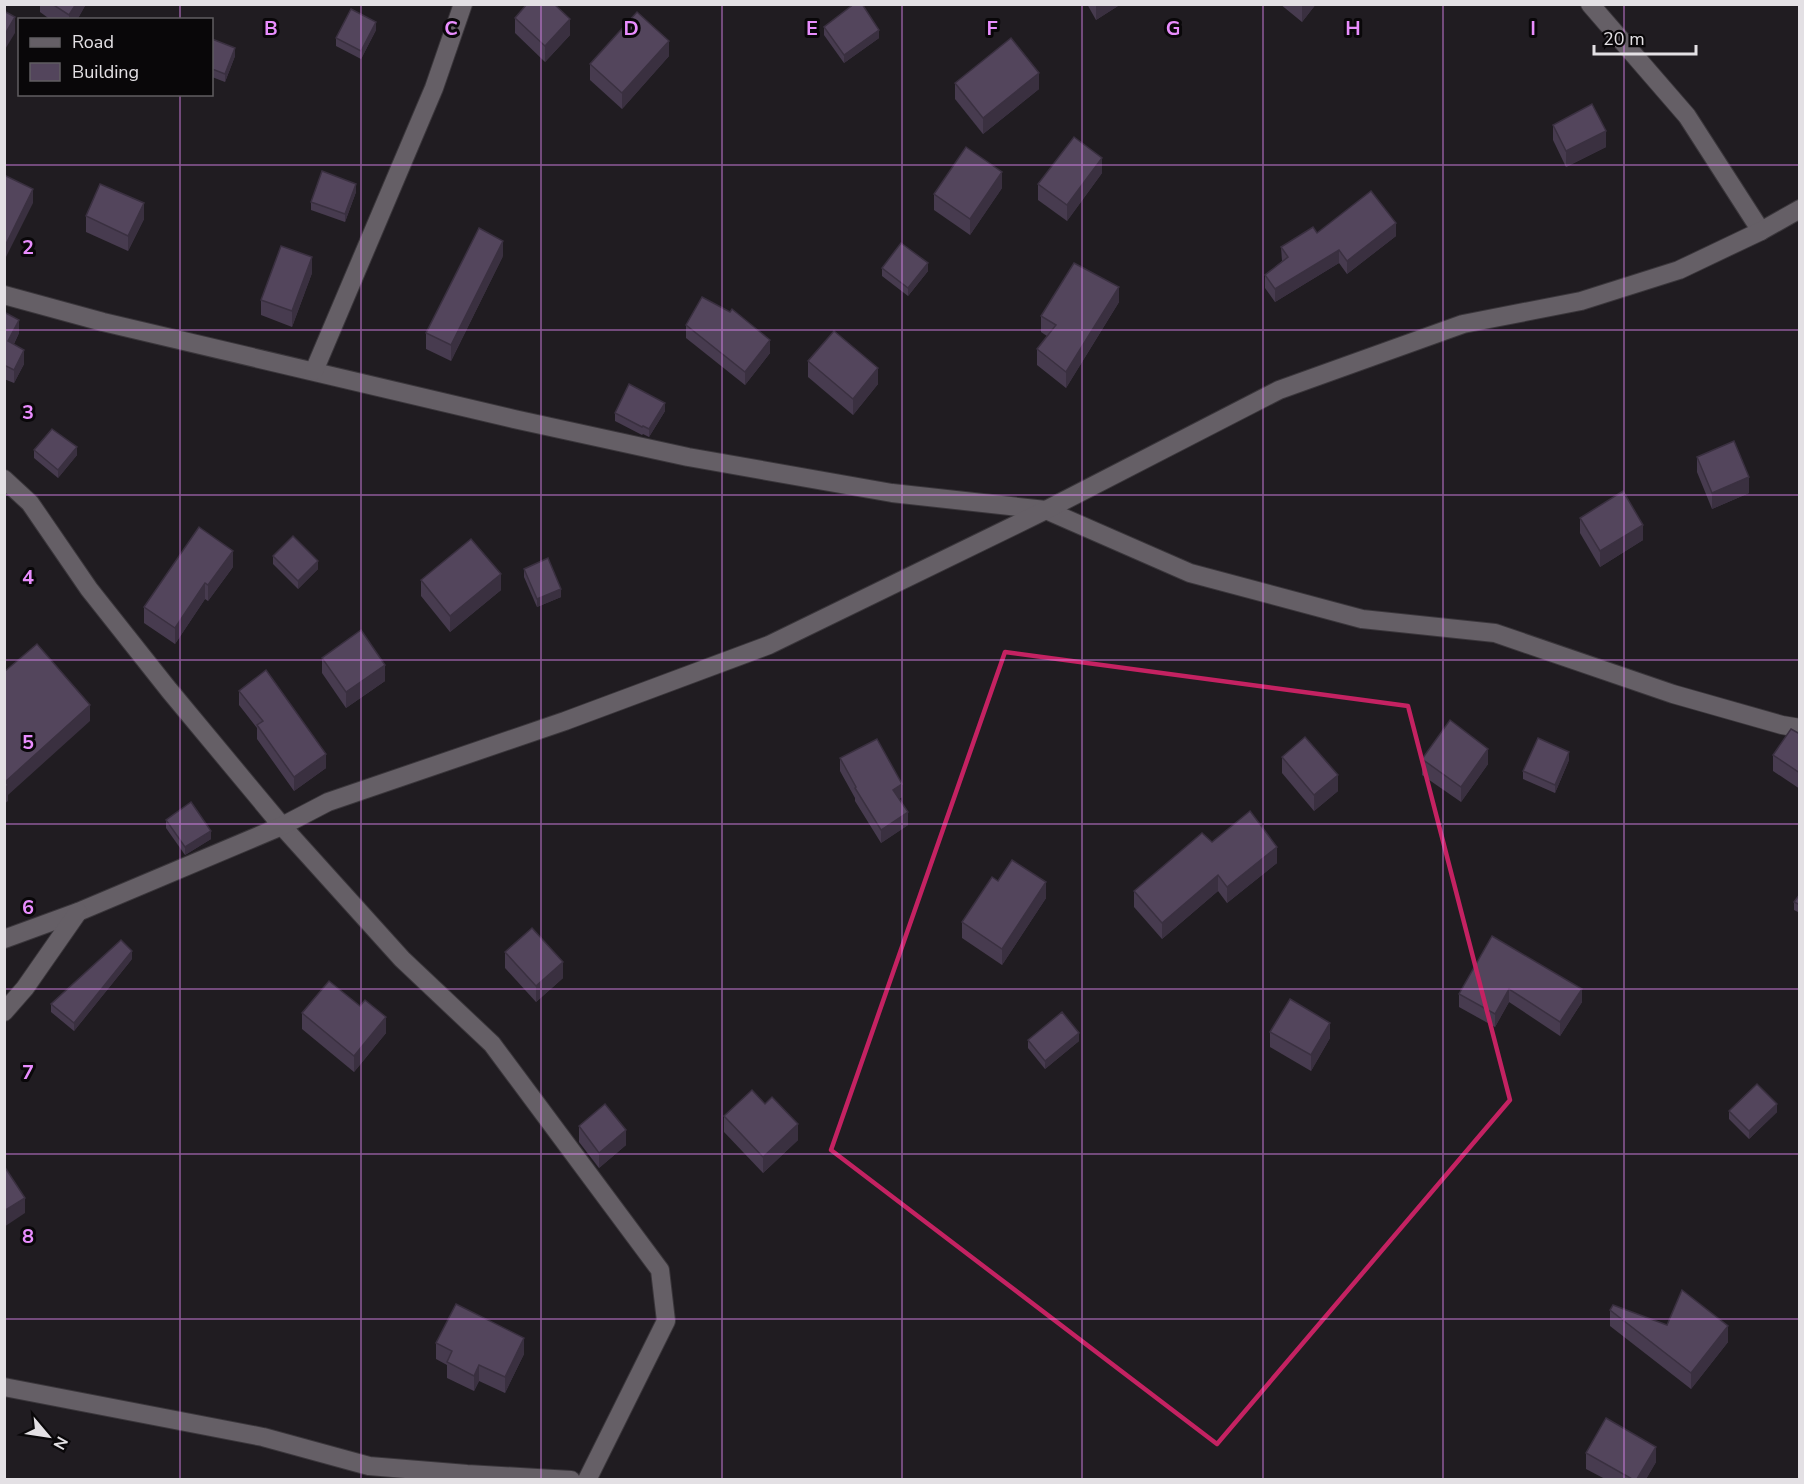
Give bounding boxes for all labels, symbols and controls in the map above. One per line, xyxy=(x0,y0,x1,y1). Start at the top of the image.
text: B xyxy=(264,15,278,42)
text: C xyxy=(444,15,458,42)
text: D xyxy=(623,15,639,42)
text: E xyxy=(806,15,818,42)
text: F xyxy=(986,15,998,42)
text: G xyxy=(1166,15,1180,42)
text: H xyxy=(1345,15,1361,42)
text: I xyxy=(1530,15,1536,42)
legend xyxy=(18,18,213,96)
scale bar xyxy=(1594,18,1696,56)
text: 20 m xyxy=(1603,27,1645,51)
text: Road xyxy=(72,30,114,54)
text: Building xyxy=(72,60,139,84)
text: 2 xyxy=(22,234,34,261)
text: 3 xyxy=(22,399,34,426)
text: 4 xyxy=(22,564,34,591)
text: 5 xyxy=(22,729,34,756)
text: 6 xyxy=(22,894,34,921)
text: 7 xyxy=(22,1059,34,1086)
text: 8 xyxy=(22,1223,34,1250)
north arrow xyxy=(18,1406,78,1466)
text: N xyxy=(48,1432,73,1453)

